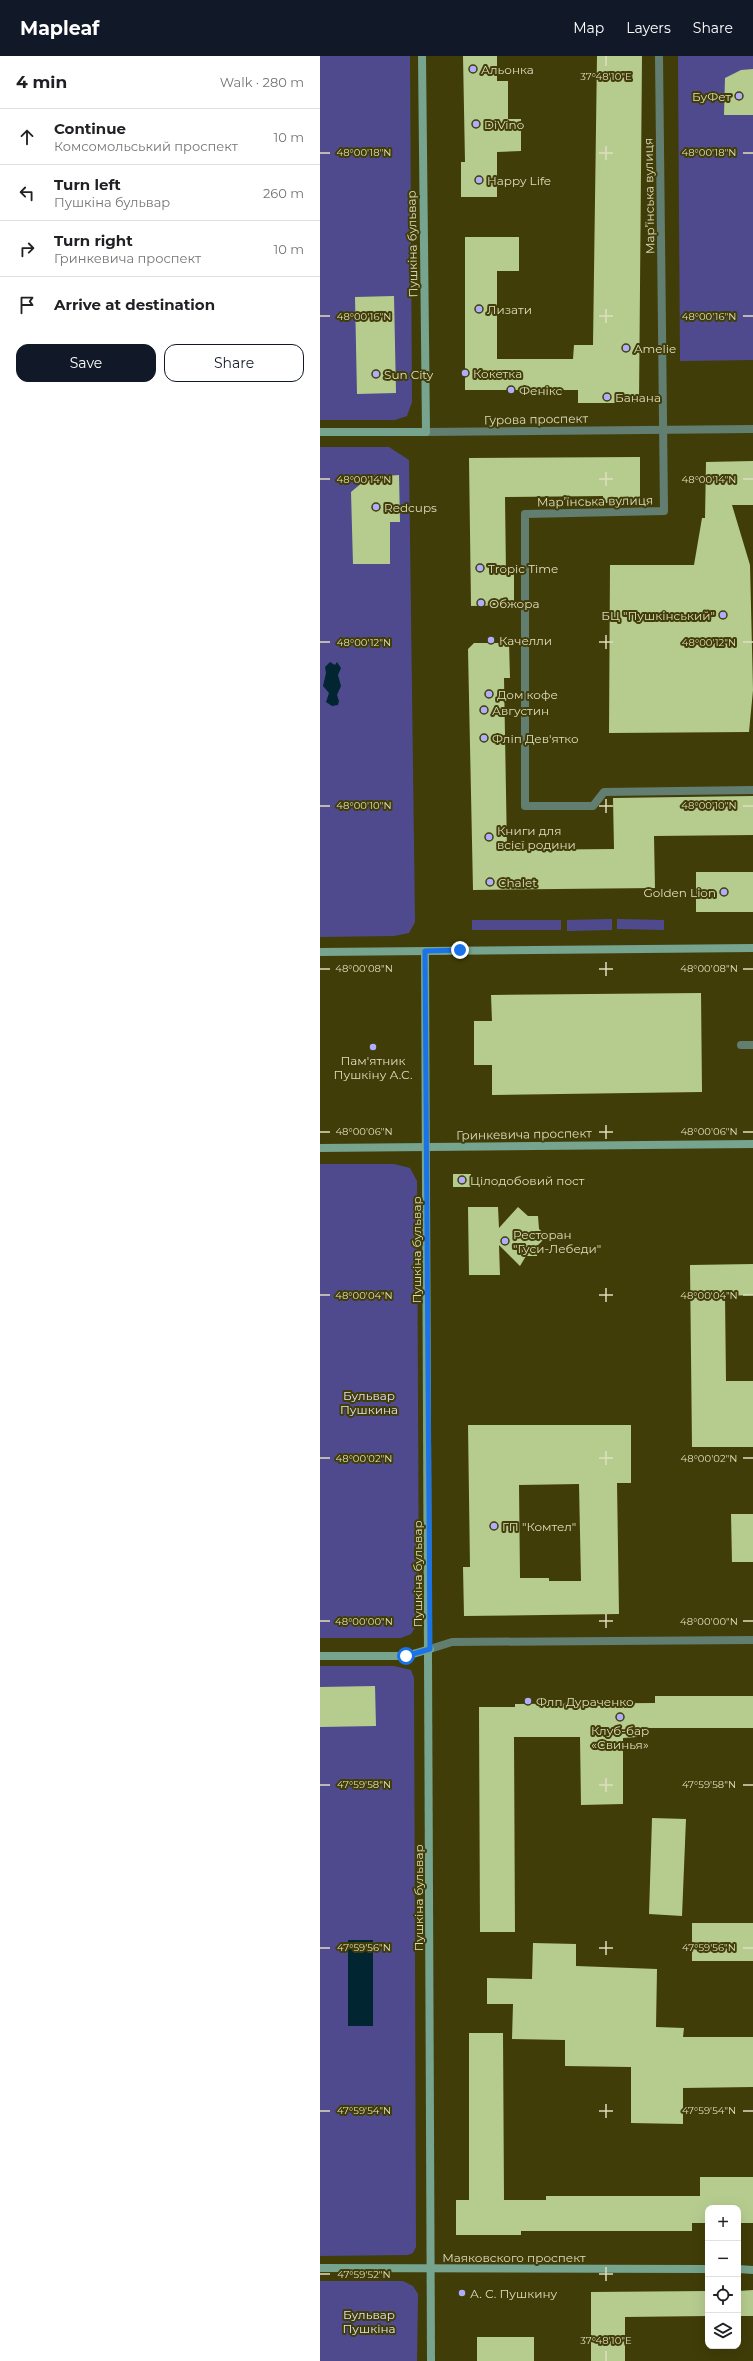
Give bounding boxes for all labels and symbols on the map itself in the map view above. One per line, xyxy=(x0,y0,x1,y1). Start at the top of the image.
place label: Альонка xyxy=(481,62,534,77)
marker: Альонка xyxy=(468,64,478,74)
text: 37°48'10"E xyxy=(580,70,632,83)
place label: БуФет xyxy=(692,89,731,104)
marker: БуФет xyxy=(734,91,744,101)
place label: DiVino xyxy=(484,117,524,132)
marker: DiVino xyxy=(471,119,481,129)
street label: Мар’їнська вулиця xyxy=(640,138,658,254)
text: 48°00'18"N xyxy=(337,146,392,159)
text: 48°00'18"N xyxy=(682,146,737,159)
place label: Happy Life xyxy=(487,173,551,188)
marker: Happy Life xyxy=(474,175,484,185)
street label: Пушкіна бульвар xyxy=(404,190,420,298)
place label: Лизати xyxy=(487,302,532,317)
marker: Лизати xyxy=(474,304,484,314)
text: 48°00'16"N xyxy=(337,310,391,323)
text: 48°00'16"N xyxy=(682,310,736,323)
place label: Amelie xyxy=(634,341,676,356)
marker: Amelie xyxy=(621,343,631,353)
place label: Кокетка xyxy=(473,366,522,381)
place label: Sun City xyxy=(384,367,434,382)
marker: Кокетка xyxy=(460,368,470,378)
marker: Sun City xyxy=(371,369,381,379)
place label: Фенiкс xyxy=(519,383,563,398)
marker: Фенiкс xyxy=(506,385,516,395)
place label: Банана xyxy=(615,390,661,405)
marker: Банана xyxy=(602,392,612,402)
street label: Гурова проспект xyxy=(484,411,589,427)
text: 48°00'14"N xyxy=(337,473,391,486)
text: 48°00'14"N xyxy=(682,473,736,486)
street label: Мар’їнська вулиця xyxy=(537,492,653,510)
place label: Redcups xyxy=(384,500,437,515)
marker: Redcups xyxy=(371,502,381,512)
place label: Tropic Time xyxy=(488,561,558,576)
marker: Tropic Time xyxy=(475,563,485,573)
place label: Обжора xyxy=(489,596,539,611)
marker: Обжора xyxy=(476,598,486,608)
place label: БЦ "Пушкінський" xyxy=(601,608,715,623)
marker: БЦ "Пушкінський" xyxy=(718,610,728,620)
place label: Качелли xyxy=(499,633,552,648)
marker: Качелли xyxy=(486,635,496,645)
text: 48°00'12"N xyxy=(337,636,391,649)
text: 48°00'12"N xyxy=(682,636,736,649)
place label: Дом кофе xyxy=(497,687,558,702)
marker: Дом кофе xyxy=(484,689,494,699)
place label: Августин xyxy=(492,703,549,718)
marker: Августин xyxy=(479,705,489,715)
place label: Фліп Дев'ятко xyxy=(492,731,579,746)
marker: Фліп Дев'ятко xyxy=(479,733,489,743)
text: 48°00'10"N xyxy=(336,799,392,812)
text: 48°00'10"N xyxy=(681,799,737,812)
place label: Книги для всієї родини xyxy=(497,823,576,852)
marker: Книги для всієї родини xyxy=(484,832,494,842)
place label: Chalet xyxy=(498,875,537,890)
marker: Chalet xyxy=(485,877,495,887)
place label: Golden Lion xyxy=(643,885,716,900)
marker: Golden Lion xyxy=(719,887,729,897)
route end xyxy=(451,941,469,959)
text: 48°00'08"N xyxy=(335,962,393,975)
text: 48°00'08"N xyxy=(680,962,738,975)
marker: Пам'ятник Пушкіну А.С. xyxy=(368,1042,378,1052)
place label: Пам'ятник Пушкіну А.С. xyxy=(334,1053,412,1082)
text: 48°00'06"N xyxy=(335,1125,393,1138)
street label: Гринкевича проспект xyxy=(456,1125,592,1143)
text: 48°00'06"N xyxy=(680,1125,738,1138)
place label: Цілодобовий пост xyxy=(470,1173,585,1188)
marker: Цілодобовий пост xyxy=(457,1175,467,1185)
street label: Пушкіна бульвар xyxy=(409,1196,424,1304)
place label: Ресторан "Гуси-Лебеди" xyxy=(513,1227,601,1256)
marker: Ресторан "Гуси-Лебеди" xyxy=(500,1236,510,1246)
text: 48°00'04"N xyxy=(335,1289,393,1302)
text: 48°00'04"N xyxy=(680,1289,738,1302)
park label: Бульвар Пушкина xyxy=(340,1388,398,1417)
text: 48°00'02"N xyxy=(336,1452,392,1465)
text: 48°00'02"N xyxy=(681,1452,737,1465)
place label: ГП "Комтел" xyxy=(502,1519,576,1534)
street label: Пушкіна бульвар xyxy=(410,1520,425,1628)
marker: ГП "Комтел" xyxy=(489,1521,499,1531)
text: 48°00'00"N xyxy=(335,1615,393,1628)
text: 48°00'00"N xyxy=(680,1615,738,1628)
route start xyxy=(397,1647,415,1665)
place label: Флп Дураченко xyxy=(536,1694,634,1709)
marker: Флп Дураченко xyxy=(523,1696,533,1706)
marker: Клуб-бар «Свинья» xyxy=(615,1712,625,1722)
place label: Клуб-бар «Свинья» xyxy=(591,1723,649,1752)
text: 47°59'58"N xyxy=(337,1778,391,1791)
text: 47°59'58"N xyxy=(682,1778,736,1791)
street label: Пушкіна бульвар xyxy=(411,1844,426,1952)
text: 47°59'56"N xyxy=(337,1941,391,1954)
text: 47°59'56"N xyxy=(682,1941,736,1954)
text: 47°59'54"N xyxy=(337,2104,391,2117)
text: 47°59'54"N xyxy=(682,2104,736,2117)
street label: Маяковского проспект xyxy=(442,2250,586,2265)
text: 47°59'52"N xyxy=(337,2268,391,2281)
place label: А. С. Пушкину xyxy=(470,2286,558,2301)
marker: А. С. Пушкину xyxy=(457,2288,467,2298)
park label: Бульвар Пушкіна xyxy=(342,2307,396,2336)
text: 37°48'10"E xyxy=(580,2334,632,2347)

